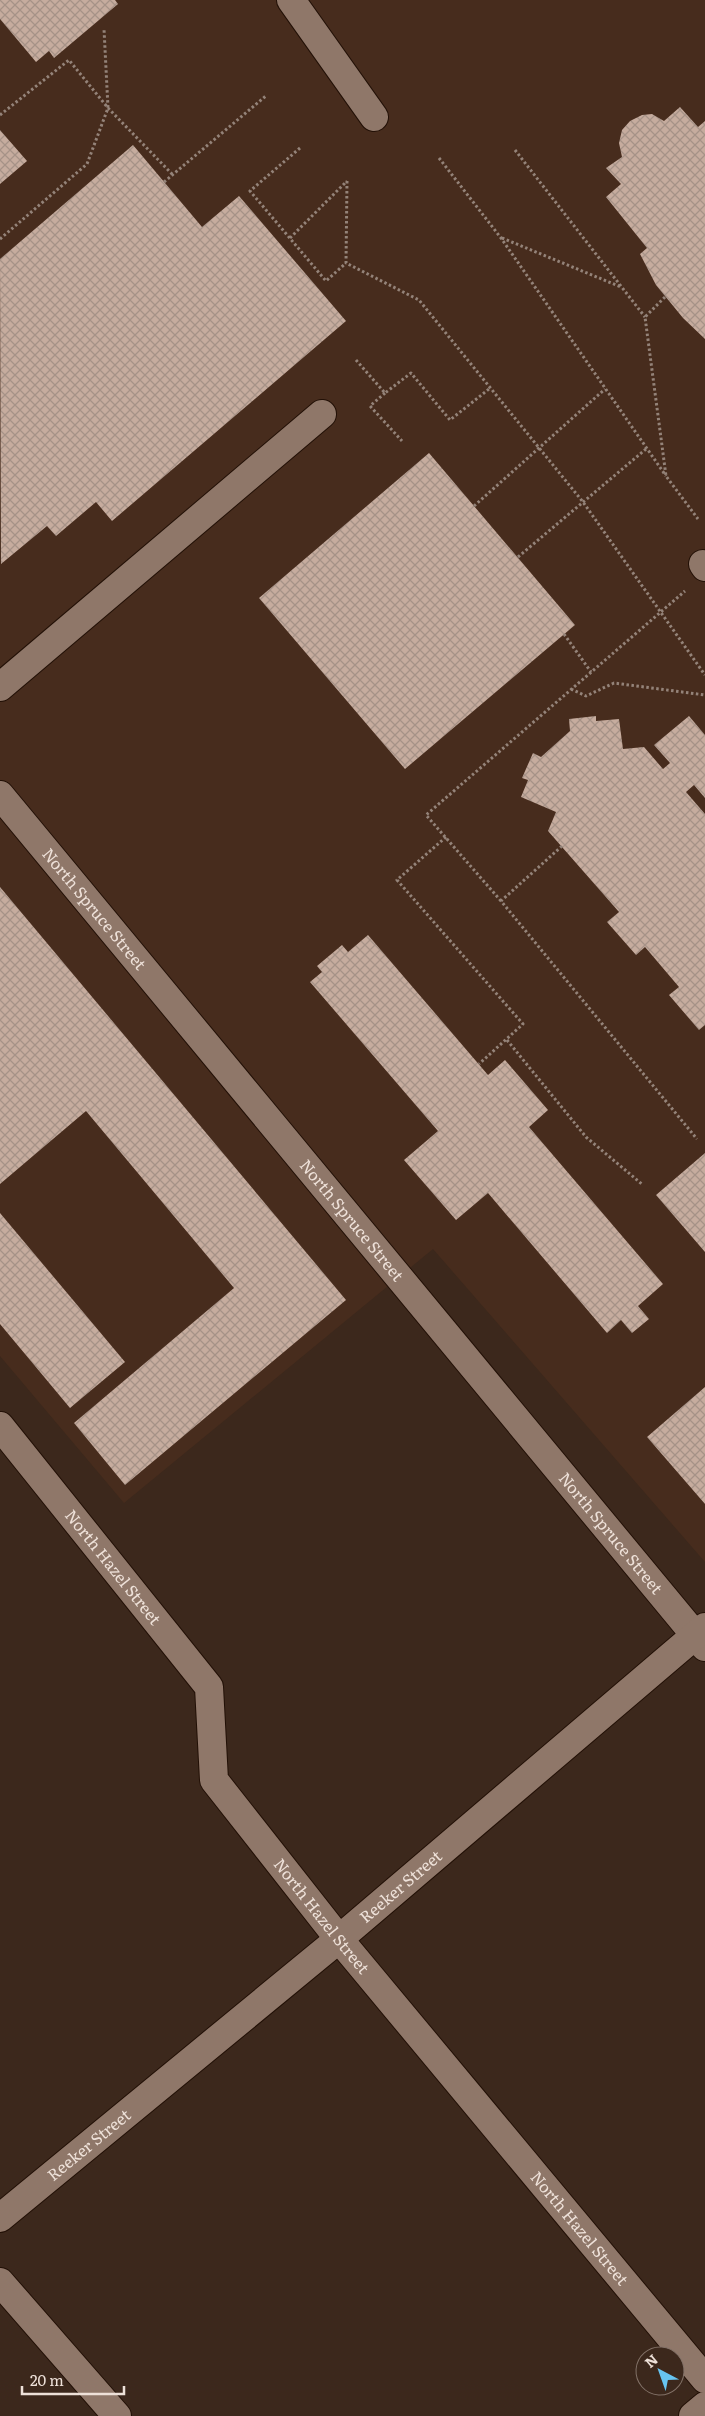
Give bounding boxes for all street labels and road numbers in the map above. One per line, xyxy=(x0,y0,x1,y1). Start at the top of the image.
street label: North Spruce Street xyxy=(37,842,153,975)
street label: North Spruce Street xyxy=(295,1153,411,1286)
street label: North Spruce Street xyxy=(554,1466,670,1599)
street label: North Hazel Street xyxy=(60,1504,168,1630)
street label: Reeker Street xyxy=(353,1843,447,1928)
street label: North Hazel Street xyxy=(269,1853,376,1979)
street label: Reeker Street xyxy=(41,2102,136,2186)
street label: North Hazel Street xyxy=(526,2165,635,2290)

